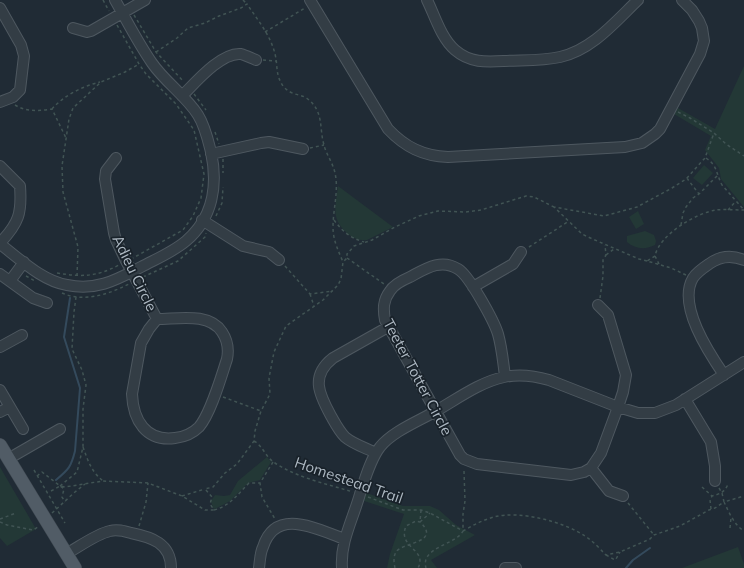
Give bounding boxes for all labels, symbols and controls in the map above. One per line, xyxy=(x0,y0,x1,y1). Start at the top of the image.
street label: Adieu Circle xyxy=(108,232,162,314)
street label: Teeter Totter Circle xyxy=(379,315,457,439)
street label: Homestead Trail xyxy=(292,453,406,507)

